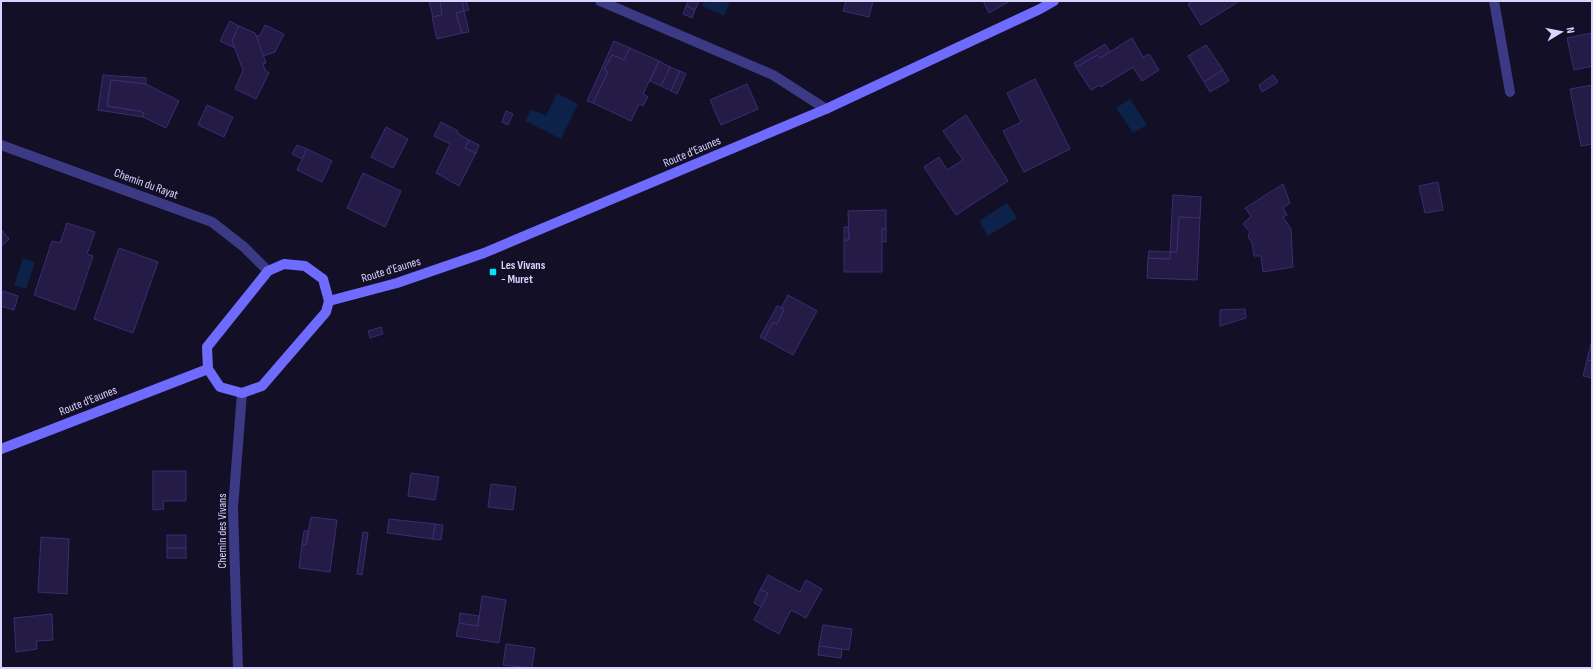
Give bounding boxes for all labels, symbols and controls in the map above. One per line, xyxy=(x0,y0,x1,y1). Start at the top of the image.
north arrow xyxy=(1541,12,1581,52)
text: N xyxy=(1563,26,1577,34)
street label: Route d'Eaunes xyxy=(661,133,723,171)
street label: Chemin du Rayat xyxy=(112,165,181,203)
street label: Route d'Eaunes xyxy=(360,254,422,286)
place label: Les Vivans - Muret xyxy=(501,258,546,287)
marker: Les Vivans - Muret xyxy=(488,267,498,277)
street label: Route d'Eaunes xyxy=(57,383,119,419)
street label: Chemin des Vivans xyxy=(215,494,230,568)

